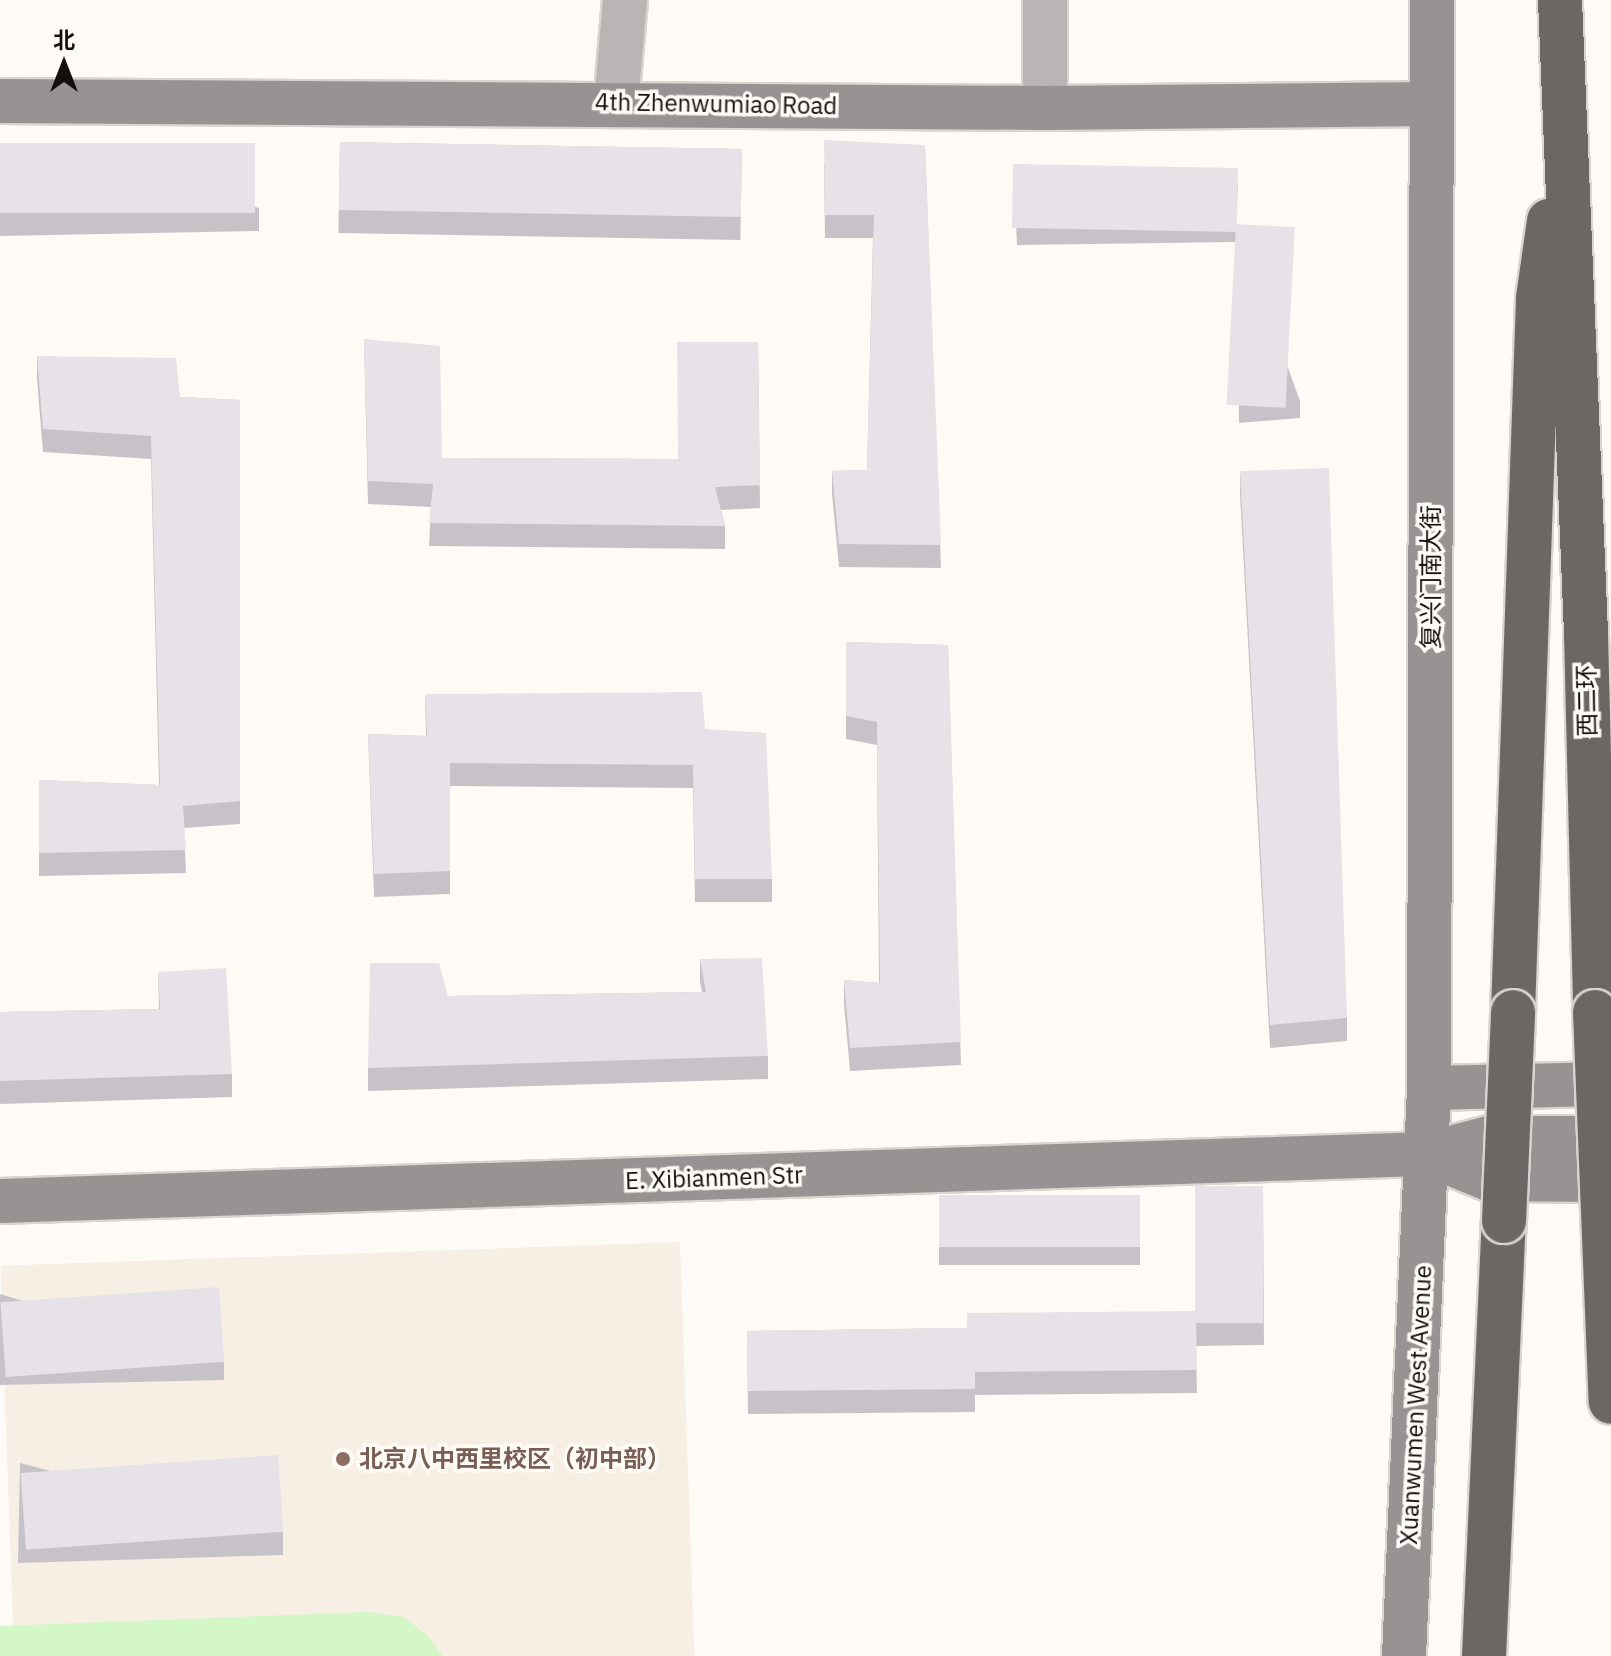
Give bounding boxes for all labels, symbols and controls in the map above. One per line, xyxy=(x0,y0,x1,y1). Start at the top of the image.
north arrow xyxy=(24,24,104,104)
text: 北 xyxy=(53,25,75,54)
street label: 4th Zhenwumiao Road xyxy=(595,87,837,121)
street label: 复兴门南大街 xyxy=(1417,505,1445,649)
street label: 西二环 xyxy=(1572,665,1602,737)
street label: E. Xibianmen Str xyxy=(625,1161,803,1195)
street label: Xuanwumen West Avenue xyxy=(1394,1265,1438,1545)
place label: 北京八中西里校区（初中部） xyxy=(359,1445,671,1473)
marker: 北京八中西里校区（初中部） xyxy=(334,1450,352,1468)

